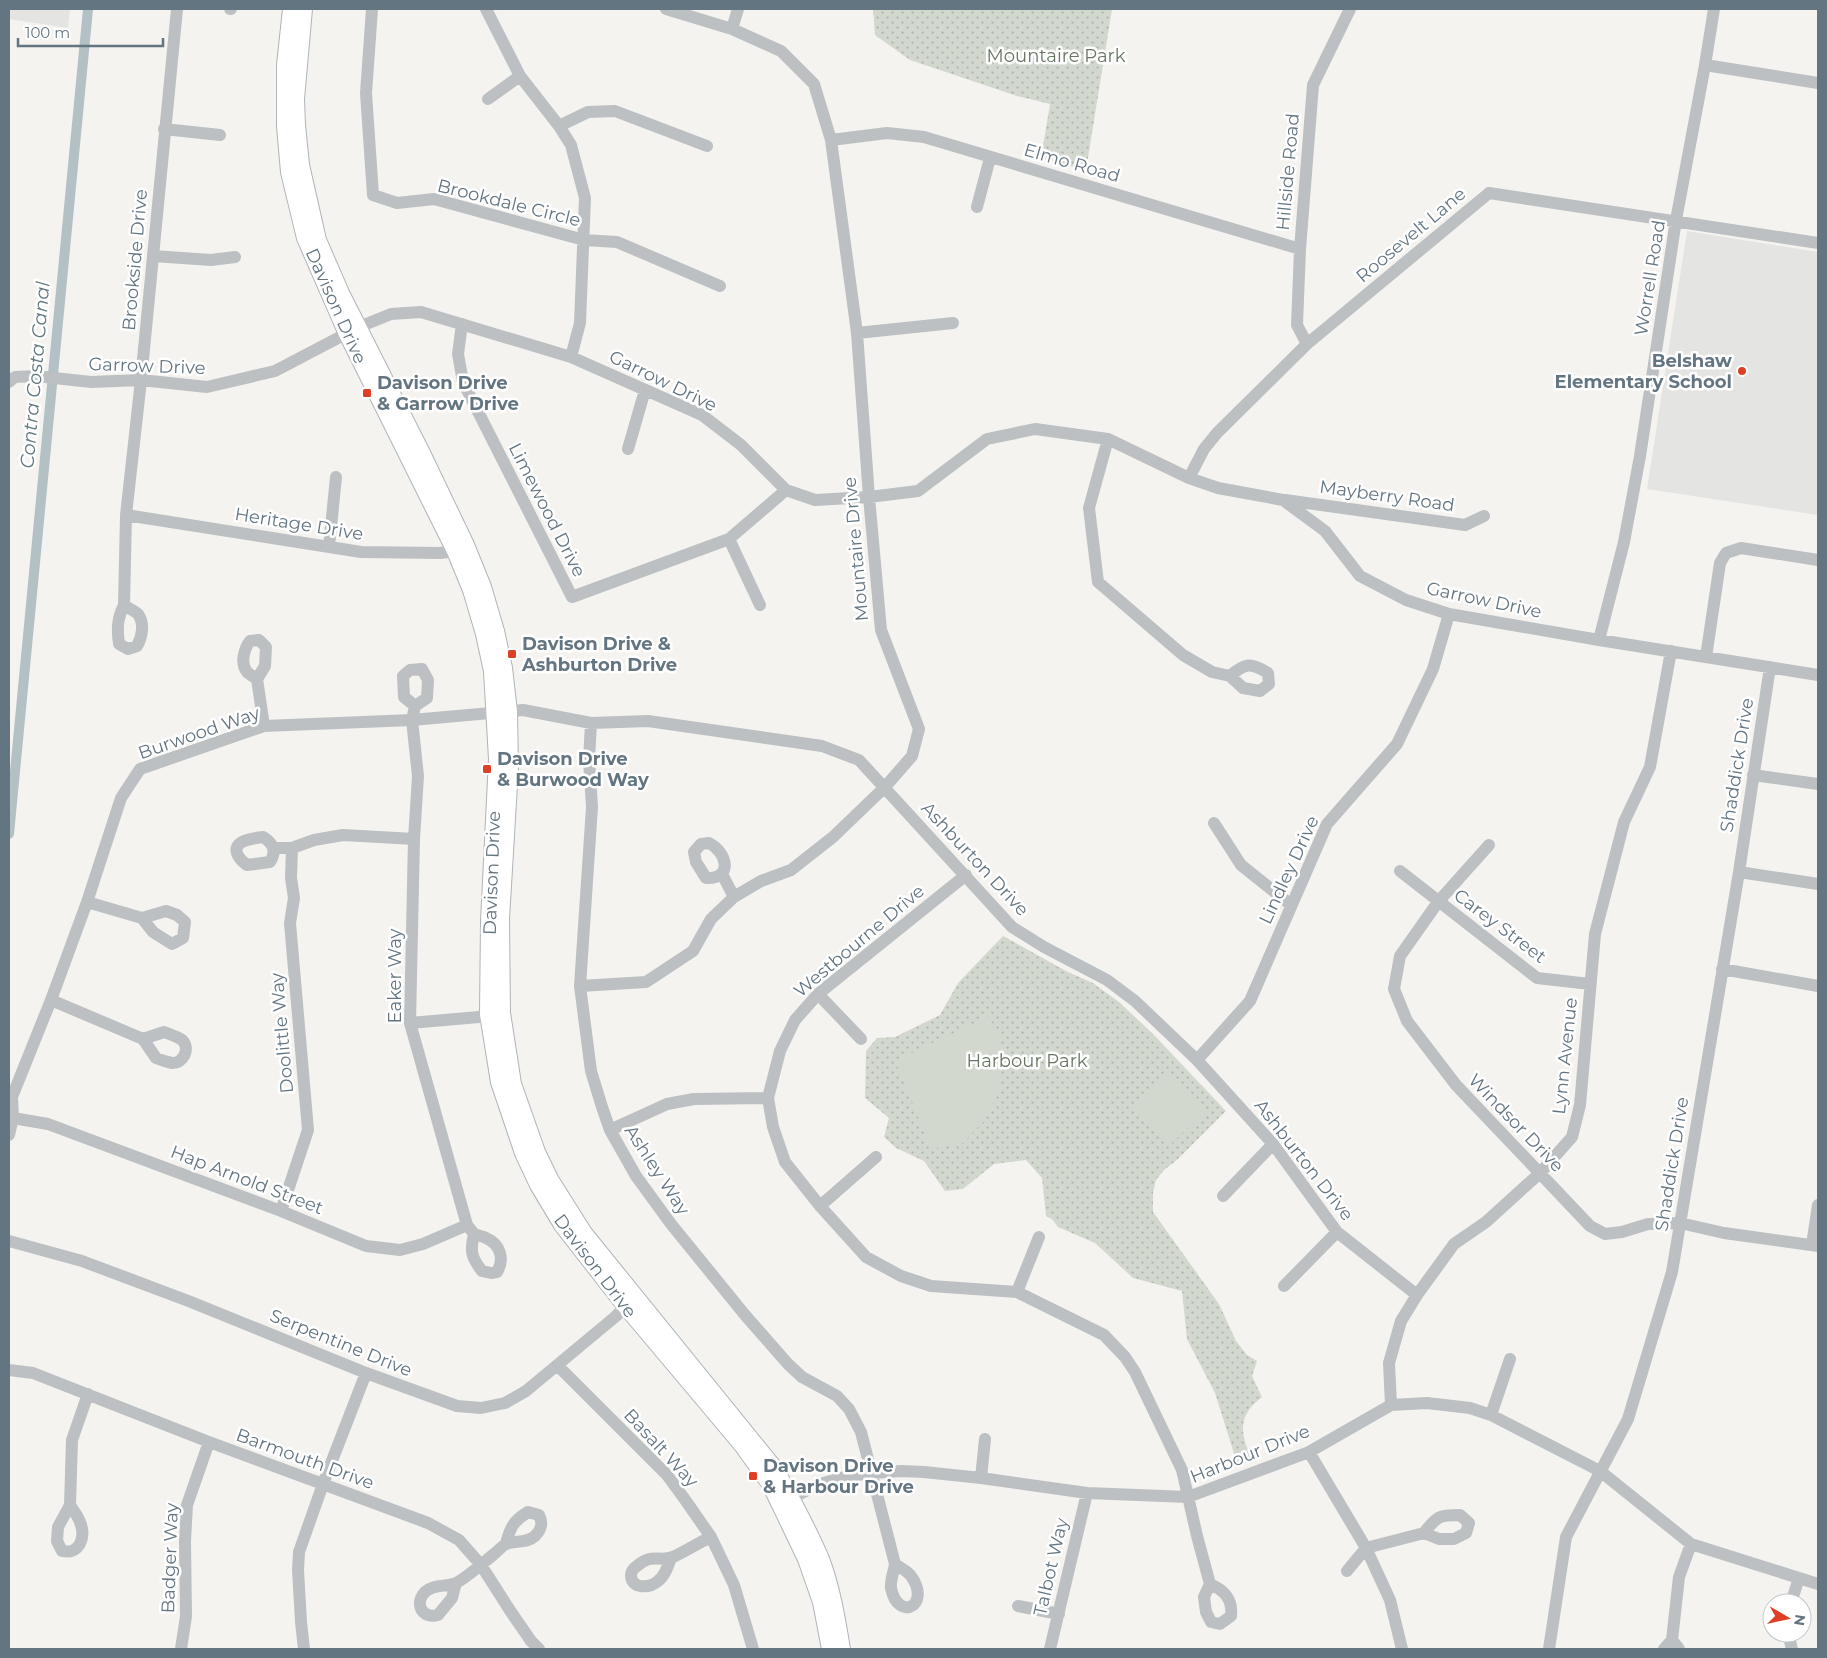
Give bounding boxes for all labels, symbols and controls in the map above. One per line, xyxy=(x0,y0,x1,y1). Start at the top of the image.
scale bar xyxy=(18,15,162,47)
text: 100 m xyxy=(25,23,70,42)
park label: Mountaire Park xyxy=(987,45,1126,67)
street label: Hillside Road xyxy=(1272,112,1304,232)
street label: Elmo Road xyxy=(1021,139,1123,187)
street label: Brookdale Circle xyxy=(435,175,583,231)
street label: Roosevelt Lane xyxy=(1352,183,1470,287)
street label: Brookside Drive xyxy=(118,188,152,332)
street label: Worrell Road xyxy=(1630,219,1670,337)
street label: Davison Drive xyxy=(301,245,371,367)
water label: Contra Costa Canal xyxy=(15,280,55,469)
street label: Garrow Drive xyxy=(605,345,721,417)
place label: Belshaw Elementary School xyxy=(1555,350,1732,393)
street label: Garrow Drive xyxy=(88,353,206,379)
marker: Belshaw Elementary School xyxy=(1736,365,1748,377)
place label: Davison Drive & Garrow Drive xyxy=(377,372,519,415)
marker: Davison Drive & Garrow Drive xyxy=(361,387,373,399)
street label: Limewood Drive xyxy=(504,439,590,581)
street label: Mountaire Drive xyxy=(839,476,873,622)
street label: Mayberry Road xyxy=(1318,476,1456,516)
street label: Heritage Drive xyxy=(233,503,365,545)
street label: Garrow Drive xyxy=(1424,577,1544,623)
place label: Davison Drive & Ashburton Drive xyxy=(521,633,677,676)
marker: Davison Drive & Ashburton Drive xyxy=(506,648,518,660)
street label: Shaddick Drive xyxy=(1716,696,1759,834)
street label: Burwood Way xyxy=(135,702,263,764)
place label: Davison Drive & Burwood Way xyxy=(497,748,649,791)
marker: Davison Drive & Burwood Way xyxy=(481,763,493,775)
street label: Ashburton Drive xyxy=(917,797,1034,921)
street label: Davison Drive xyxy=(479,811,505,935)
street label: Lindley Drive xyxy=(1254,812,1324,928)
street label: Westbourne Drive xyxy=(789,880,929,1002)
street label: Carey Street xyxy=(1449,884,1551,968)
street label: Eaker Way xyxy=(384,928,406,1023)
street label: Doolittle Way xyxy=(266,972,298,1094)
street label: Lynn Avenue xyxy=(1548,996,1582,1116)
park label: Harbour Park xyxy=(967,1050,1088,1072)
street label: Windsor Drive xyxy=(1464,1069,1568,1177)
street label: Ashburton Drive xyxy=(1250,1095,1358,1225)
street label: Shaddick Drive xyxy=(1651,1095,1694,1233)
street label: Ashley Way xyxy=(620,1121,694,1219)
street label: Hap Arnold Street xyxy=(168,1141,326,1219)
street label: Davison Drive xyxy=(549,1210,641,1322)
street label: Serpentine Drive xyxy=(267,1304,415,1382)
street label: Basalt Way xyxy=(619,1404,703,1492)
street label: Harbour Drive xyxy=(1187,1420,1313,1488)
street label: Barmouth Drive xyxy=(233,1424,377,1494)
place label: Davison Drive & Harbour Drive xyxy=(763,1455,914,1498)
marker: Davison Drive & Harbour Drive xyxy=(747,1470,759,1482)
street label: Badger Way xyxy=(157,1502,183,1614)
street label: Talbot Way xyxy=(1029,1516,1073,1618)
north arrow xyxy=(1762,1593,1812,1643)
text: N xyxy=(1790,1613,1810,1627)

